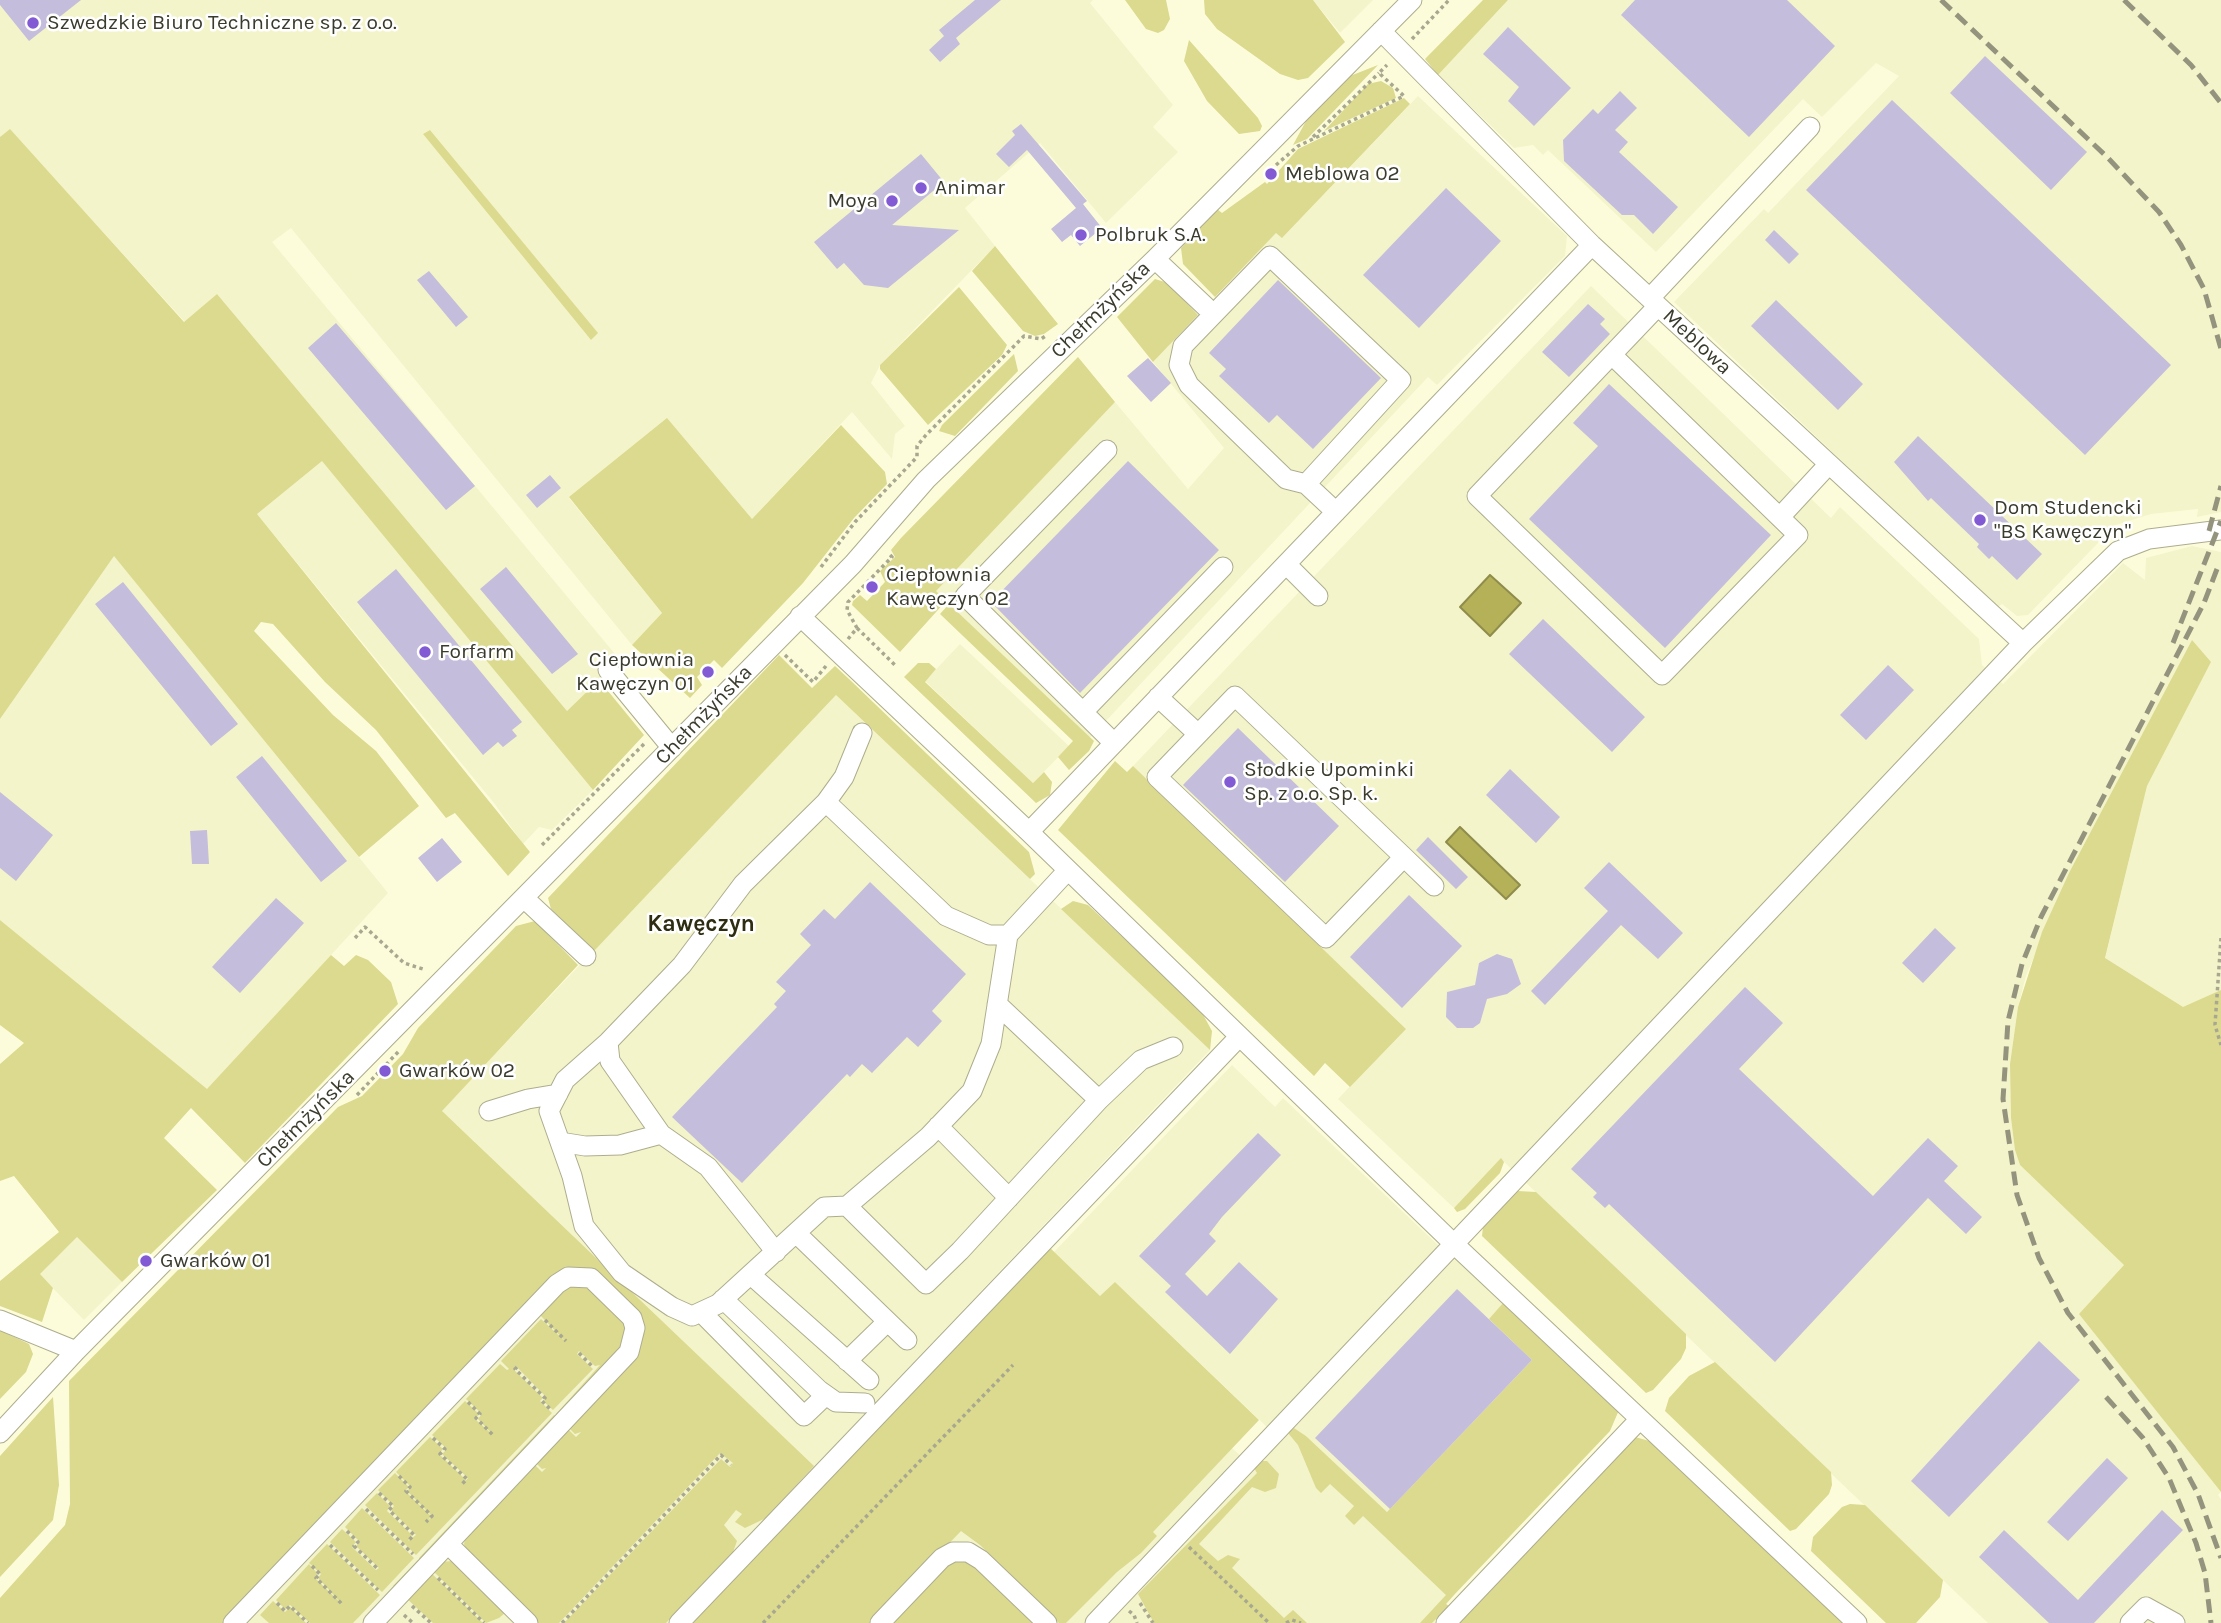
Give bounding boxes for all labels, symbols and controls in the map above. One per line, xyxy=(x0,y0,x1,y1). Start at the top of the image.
place label: Szwedzkie Biuro Techniczne sp. z o.o. xyxy=(47,10,397,36)
marker: Szwedzkie Biuro Techniczne sp. z o.o. xyxy=(25,15,41,31)
place label: Meblowa 02 xyxy=(1285,161,1400,187)
marker: Meblowa 02 xyxy=(1263,166,1279,182)
place label: Animar xyxy=(935,175,1005,201)
marker: Animar xyxy=(913,180,929,196)
place label: Moya xyxy=(827,188,878,214)
marker: Moya xyxy=(884,193,900,209)
place label: Polbruk S.A. xyxy=(1095,222,1206,248)
marker: Polbruk S.A. xyxy=(1073,227,1089,243)
street label: Chełmżyńska xyxy=(1046,256,1156,364)
street label: Meblowa xyxy=(1657,304,1737,380)
place label: Dom Studencki "BS Kawęczyn" xyxy=(1994,495,2142,545)
marker: Dom Studencki "BS Kawęczyn" xyxy=(1972,512,1988,528)
place label: Ciepłownia Kawęczyn 02 xyxy=(886,562,1009,612)
marker: Ciepłownia Kawęczyn 02 xyxy=(864,579,880,595)
place label: Forfarm xyxy=(439,639,514,665)
marker: Forfarm xyxy=(417,644,433,660)
place label: Ciepłownia Kawęczyn 01 xyxy=(576,647,694,697)
street label: Chełmżyńska xyxy=(650,660,758,770)
marker: Ciepłownia Kawęczyn 01 xyxy=(700,664,716,680)
place label: Słodkie Upominki Sp. z o.o. Sp. k. xyxy=(1244,757,1414,807)
marker: Słodkie Upominki Sp. z o.o. Sp. k. xyxy=(1222,774,1238,790)
district label: Kawęczyn xyxy=(647,910,755,938)
place label: Gwarków 02 xyxy=(399,1058,515,1084)
marker: Gwarków 02 xyxy=(377,1063,393,1079)
street label: Chełmżyńska xyxy=(252,1065,360,1173)
place label: Gwarków 01 xyxy=(160,1248,271,1274)
marker: Gwarków 01 xyxy=(138,1253,154,1269)

